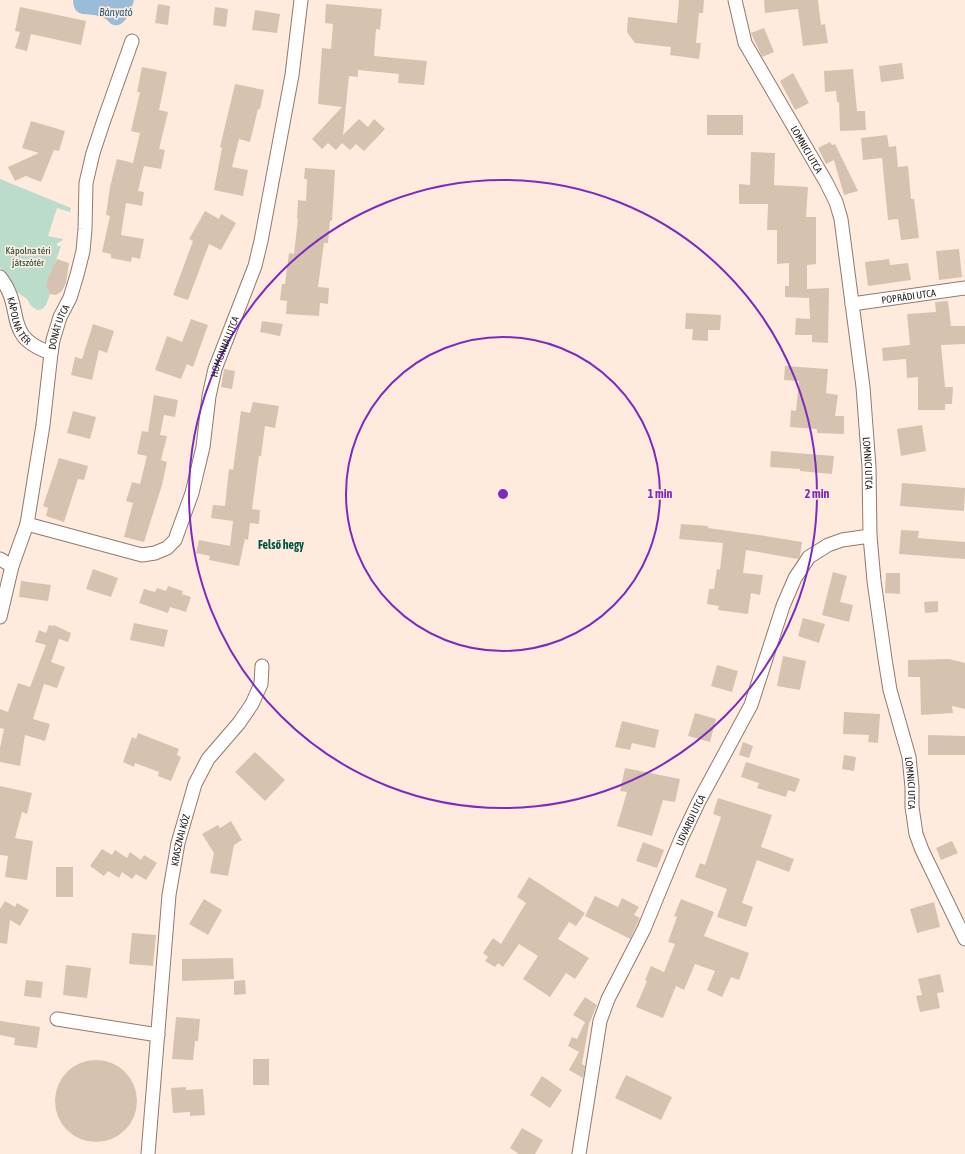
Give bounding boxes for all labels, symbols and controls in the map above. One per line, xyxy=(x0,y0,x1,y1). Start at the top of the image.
water label: Bányató xyxy=(99,6,133,18)
street label: LOMNICI UTCA xyxy=(789,124,825,175)
park label: Kápolna téri játszótér xyxy=(6,245,50,268)
street label: POPRÁDI UTCA xyxy=(881,287,936,305)
street label: KÁPOLNA TÉR xyxy=(6,295,33,346)
street label: DONÁT UTCA xyxy=(46,302,71,350)
street label: HOMONNAI UTCA xyxy=(208,314,241,378)
street label: LOMNICI UTCA xyxy=(861,437,875,490)
centre of rings xyxy=(496,487,510,501)
text: 1 min xyxy=(648,487,672,501)
text: 2 min xyxy=(805,487,829,501)
district label: Felső hegy xyxy=(258,538,304,552)
street label: LOMNICI UTCA xyxy=(904,756,918,809)
street label: UDVARDI UTCA xyxy=(673,793,707,847)
street label: KRASZNAI KÖZ xyxy=(169,812,192,867)

